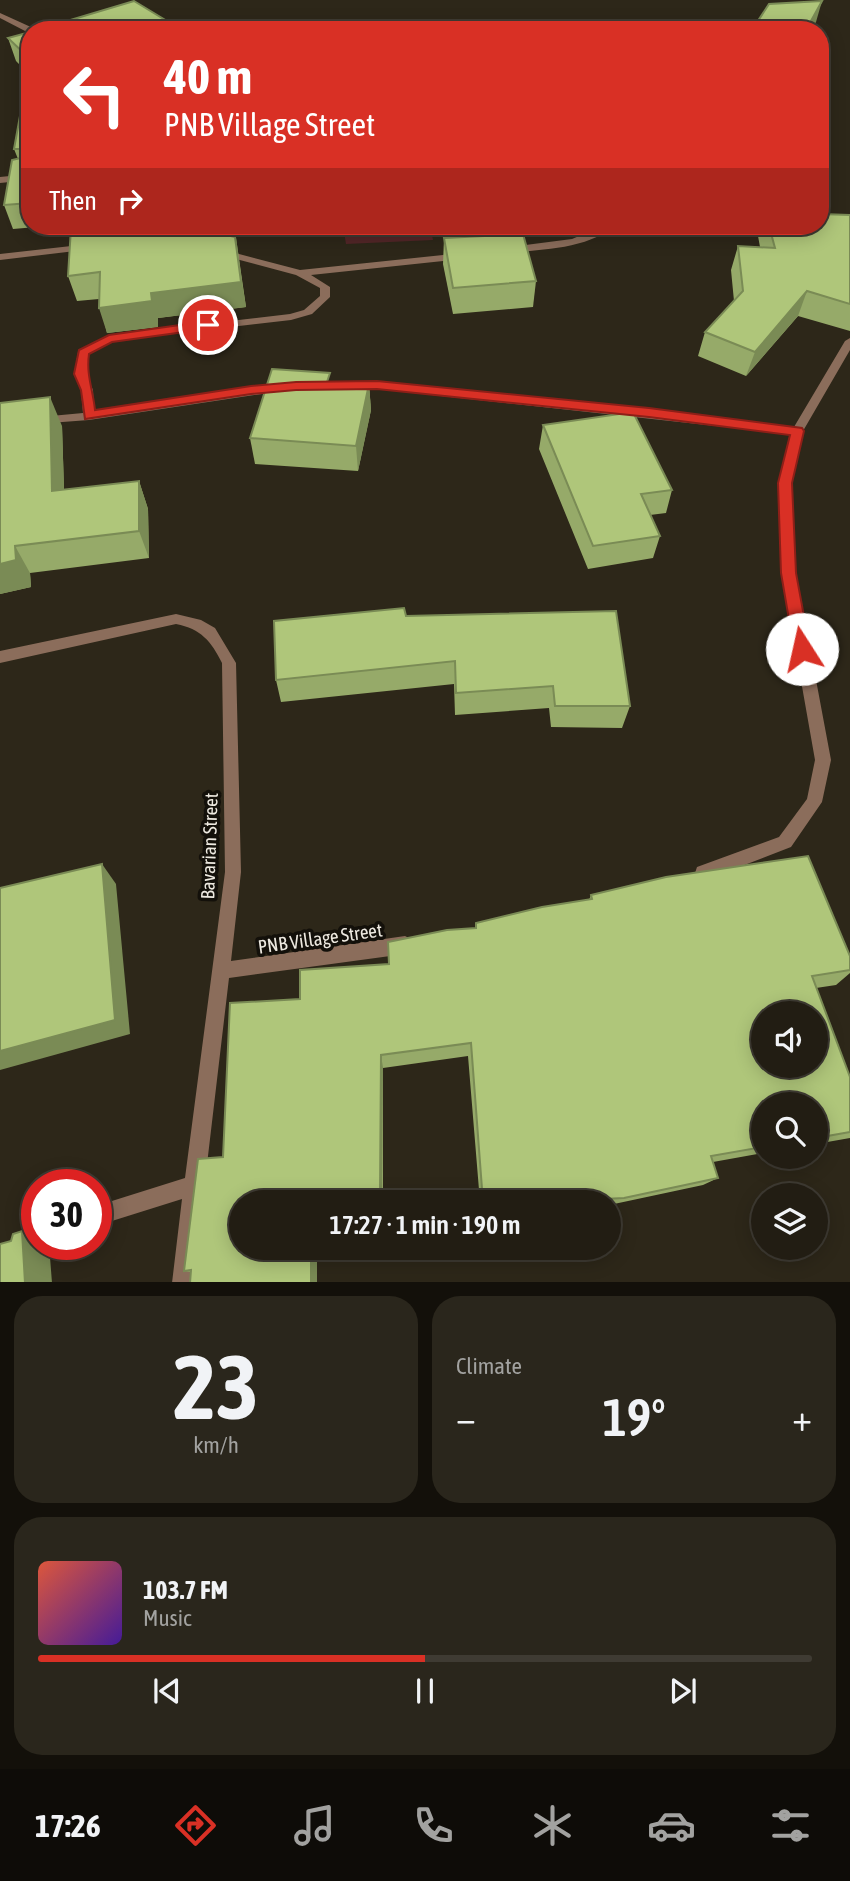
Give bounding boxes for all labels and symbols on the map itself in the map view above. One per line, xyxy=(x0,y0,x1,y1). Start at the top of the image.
pin xyxy=(178,295,238,355)
position arrow xyxy=(765,612,839,686)
street label: Bavarian Street xyxy=(196,792,222,900)
street label: PNB Village Street xyxy=(256,918,384,958)
speed limit sign: 30 xyxy=(21,1169,112,1260)

